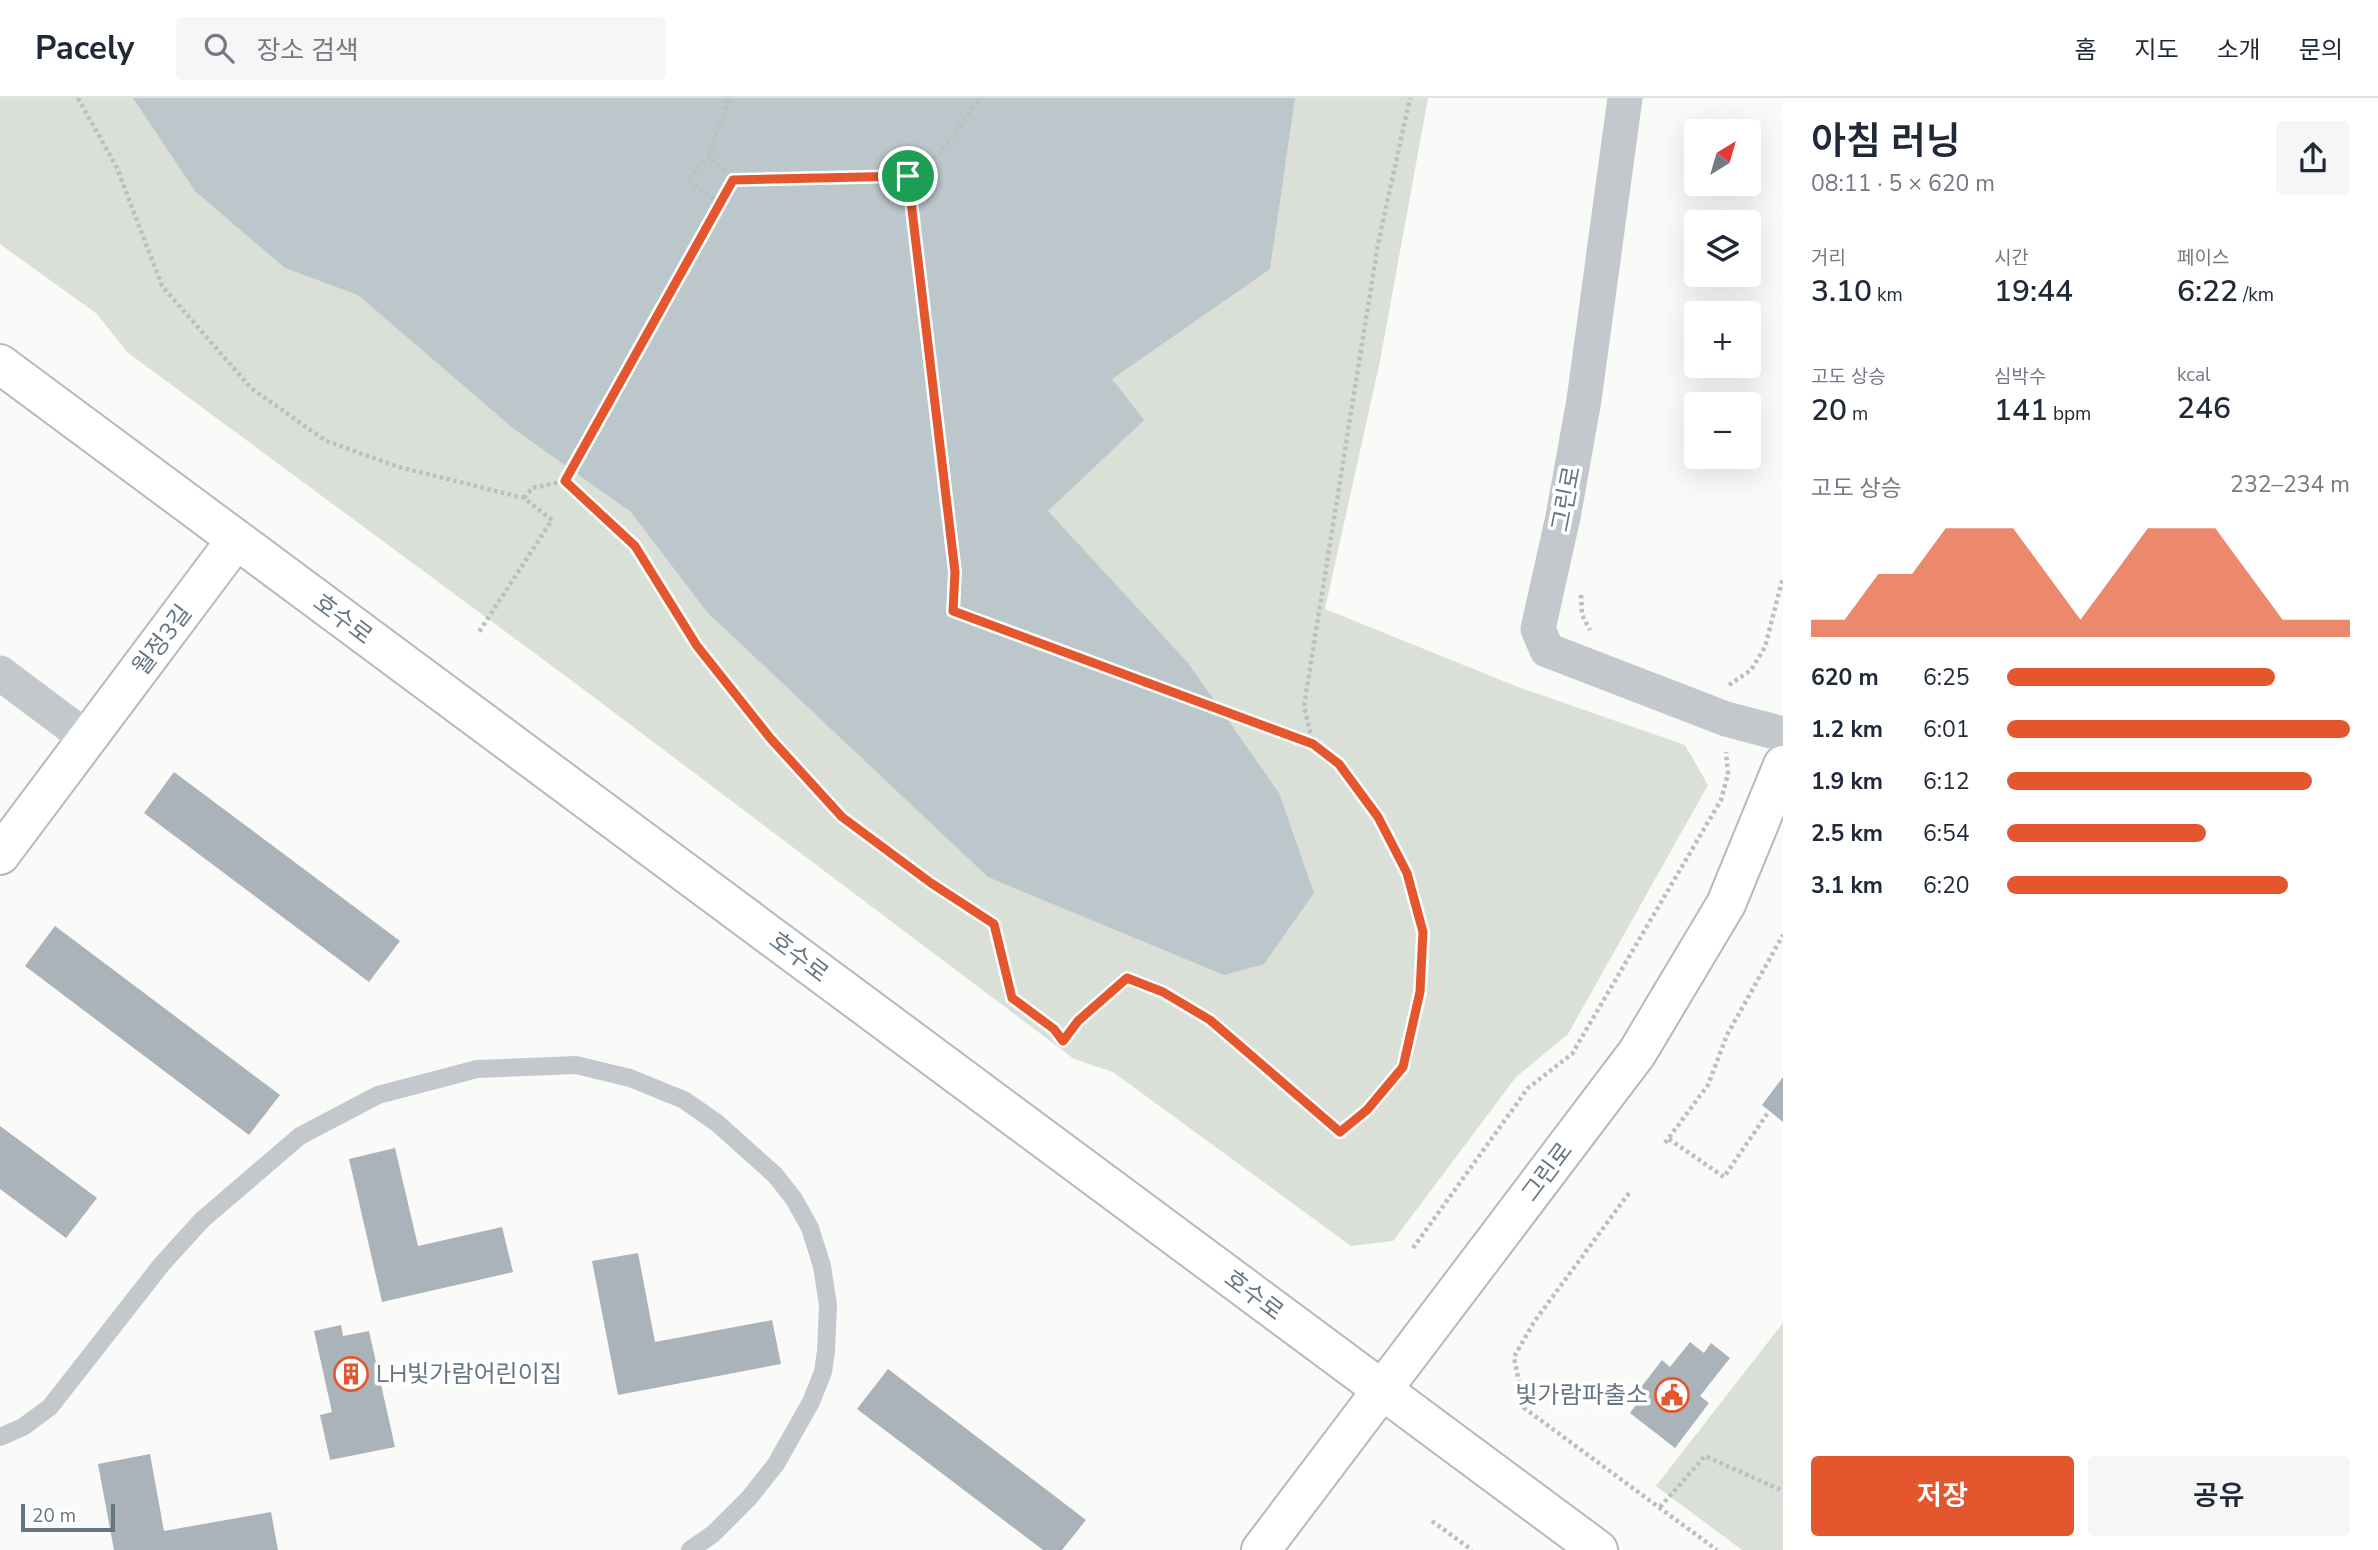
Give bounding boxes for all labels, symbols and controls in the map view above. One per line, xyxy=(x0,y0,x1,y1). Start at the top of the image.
search box xyxy=(176,17,666,80)
text: Pacely xyxy=(35,26,134,71)
icon: search xyxy=(200,29,238,67)
text: 장소 검색 xyxy=(256,33,359,68)
text: 홈 xyxy=(2074,34,2096,66)
text: 지도 xyxy=(2134,34,2179,66)
text: 소개 xyxy=(2217,34,2261,66)
text: 문의 xyxy=(2299,34,2343,66)
text: 아침 러닝 xyxy=(1811,116,1961,167)
north arrow xyxy=(1684,119,1760,196)
map controls xyxy=(1684,119,1761,469)
button: share xyxy=(2276,121,2350,195)
pin xyxy=(878,146,938,206)
icon: arrive xyxy=(889,157,927,195)
text: 08:11 · 5 × 620 m xyxy=(1811,168,1995,199)
button: layers xyxy=(1684,210,1761,287)
text: 거리 xyxy=(1811,245,1846,271)
text: 시간 xyxy=(1994,245,2029,271)
text: 페이스 xyxy=(2177,245,2229,271)
text: 3.10 xyxy=(1811,271,1872,312)
text: 19:44 xyxy=(1994,271,2073,312)
text: 6:22 xyxy=(2177,271,2238,312)
text: km xyxy=(1872,282,1903,308)
text: /km xyxy=(2238,282,2274,308)
button: + xyxy=(1684,301,1761,378)
text: kcal xyxy=(2177,362,2211,388)
text: 고도 상승 xyxy=(1811,364,1886,390)
text: 심박수 xyxy=(1994,364,2046,390)
text: 246 xyxy=(2177,388,2231,429)
text: 20 xyxy=(1811,390,1847,431)
text: 141 xyxy=(1994,390,2048,431)
button: − xyxy=(1684,392,1761,469)
text: m xyxy=(1847,401,1868,427)
text: bpm xyxy=(2048,401,2091,427)
street label: 그린로 xyxy=(1544,463,1588,535)
text: 232–234 m xyxy=(2230,469,2350,500)
text: 고도 상승 xyxy=(1811,473,1902,504)
street label: 호수로 xyxy=(307,586,379,652)
street label: 월정3길 xyxy=(125,598,199,682)
text: 620 m xyxy=(1811,662,1879,693)
text: 6:25 xyxy=(1923,662,1970,693)
text: 1.2 km xyxy=(1811,714,1883,745)
text: 6:01 xyxy=(1923,714,1970,745)
text: 1.9 km xyxy=(1811,766,1883,797)
text: 6:12 xyxy=(1923,766,1970,797)
text: 2.5 km xyxy=(1811,818,1883,849)
text: 6:54 xyxy=(1923,818,1970,849)
text: 3.1 km xyxy=(1811,870,1883,901)
text: 6:20 xyxy=(1923,870,1970,901)
street label: 호수로 xyxy=(763,924,835,990)
street label: 그린로 xyxy=(1514,1136,1580,1208)
street label: 호수로 xyxy=(1218,1262,1290,1328)
building icon: LH빛가람어린이집 xyxy=(332,1355,370,1393)
place label: LH빛가람어린이집 xyxy=(376,1358,562,1390)
public building icon: 빛가람파출소 xyxy=(1653,1376,1691,1414)
place label: 빛가람파출소 xyxy=(1516,1379,1648,1411)
button: 저장 xyxy=(1811,1456,2074,1536)
button: 공유 xyxy=(2088,1456,2350,1536)
scale bar xyxy=(21,1501,116,1533)
text: 20 m xyxy=(32,1503,76,1529)

